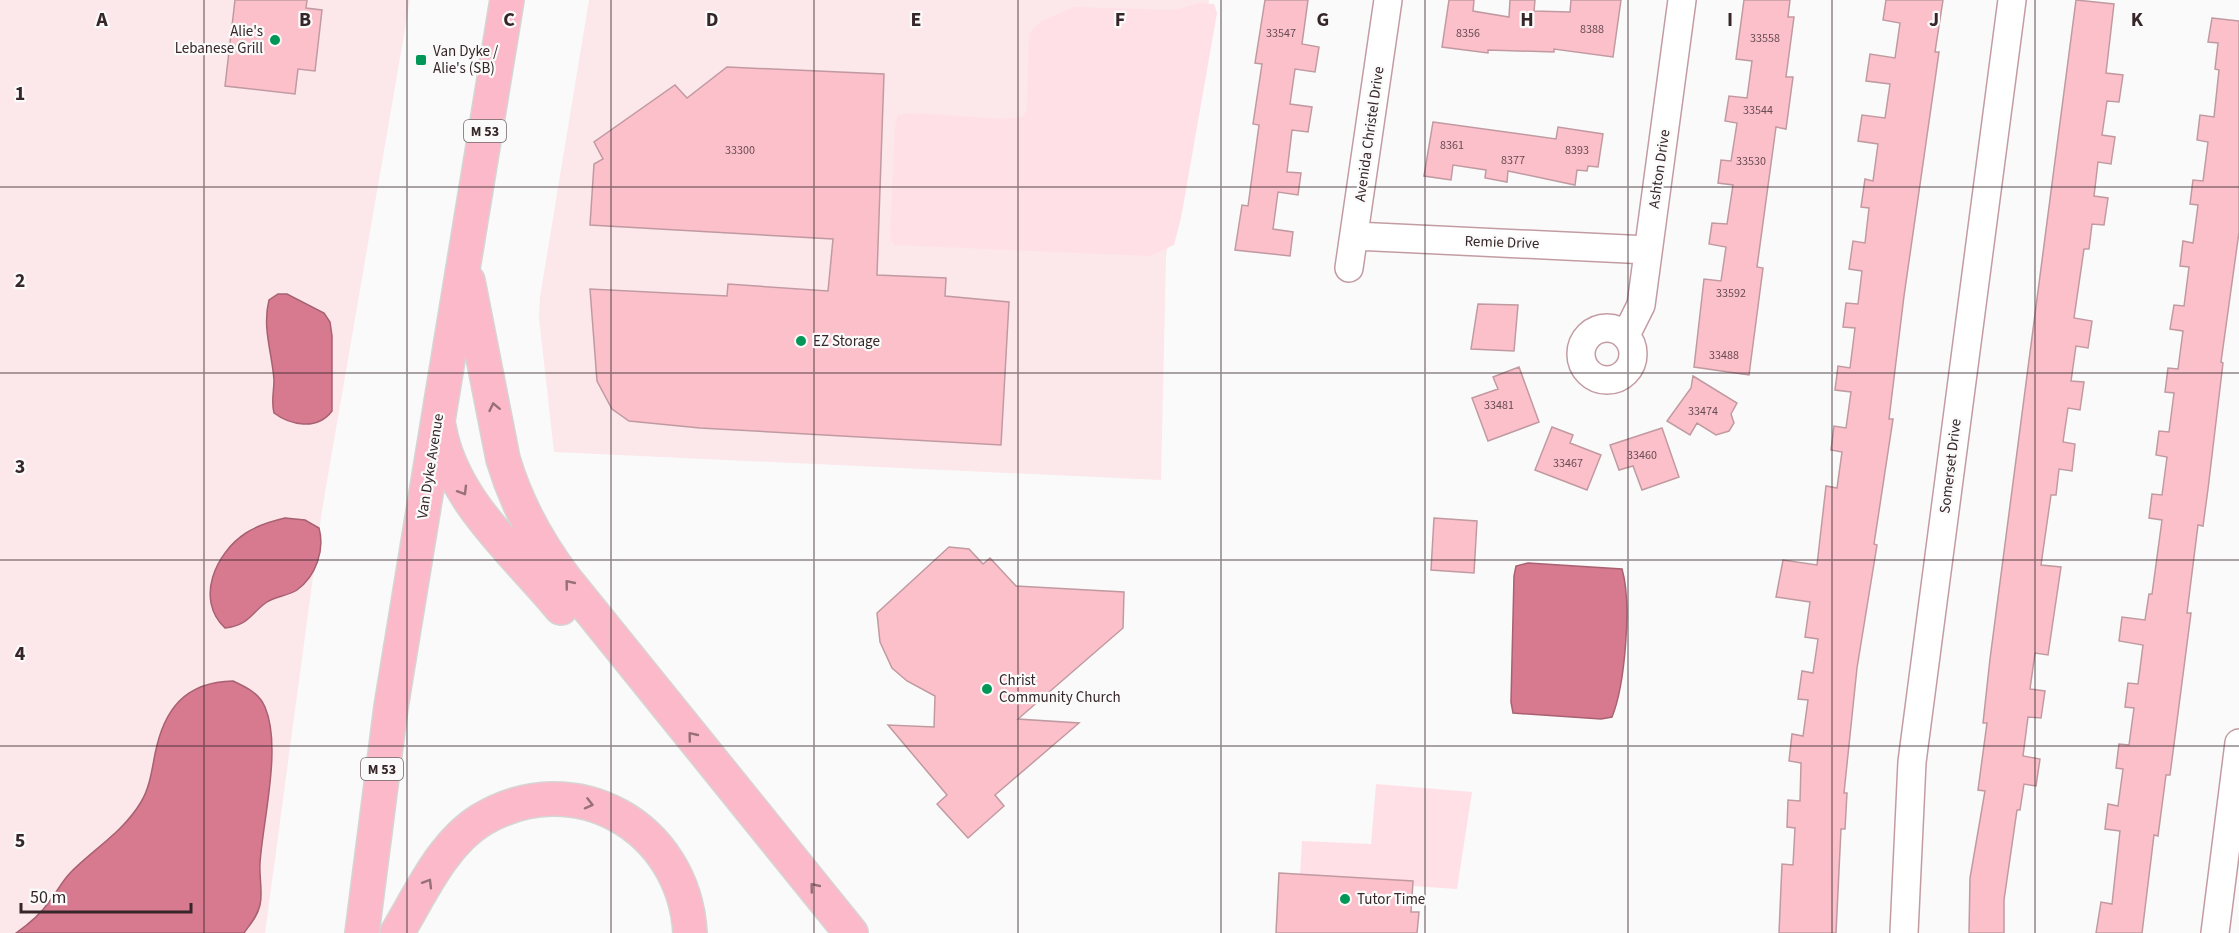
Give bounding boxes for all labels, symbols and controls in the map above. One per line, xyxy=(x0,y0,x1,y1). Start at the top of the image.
text: A xyxy=(95,6,108,34)
text: B xyxy=(299,6,311,34)
text: C xyxy=(503,6,515,34)
text: D xyxy=(706,6,718,34)
text: E xyxy=(911,6,921,34)
text: F xyxy=(1115,6,1125,34)
text: G xyxy=(1317,6,1329,34)
text: H xyxy=(1520,6,1534,34)
text: I xyxy=(1727,6,1733,34)
text: J xyxy=(1929,6,1939,34)
text: K xyxy=(2131,6,2144,34)
place label: Alie's Lebanese Grill xyxy=(175,21,263,59)
house number: 8388 xyxy=(1580,21,1604,38)
house number: 33547 xyxy=(1266,25,1296,42)
house number: 8356 xyxy=(1456,25,1480,42)
house number: 33558 xyxy=(1750,30,1780,47)
marker: Alie's Lebanese Grill xyxy=(268,33,282,47)
place label: Van Dyke / Alie's (SB) xyxy=(433,41,499,79)
marker: Van Dyke / Alie's (SB) xyxy=(414,53,428,67)
street label: Avenida Christel Drive xyxy=(1350,65,1389,203)
text: 1 xyxy=(15,80,25,108)
house number: 33544 xyxy=(1743,102,1773,119)
road number: M 53 xyxy=(464,120,506,142)
street label: Ashton Drive xyxy=(1644,128,1675,210)
house number: 8361 xyxy=(1440,137,1464,154)
house number: 33300 xyxy=(725,142,755,159)
house number: 8393 xyxy=(1565,142,1589,159)
house number: 8377 xyxy=(1501,152,1525,169)
house number: 33530 xyxy=(1736,153,1766,170)
street label: Remie Drive xyxy=(1464,231,1540,254)
text: 2 xyxy=(15,267,25,295)
house number: 33592 xyxy=(1716,285,1746,302)
place label: EZ Storage xyxy=(813,331,880,352)
marker: EZ Storage xyxy=(794,334,808,348)
house number: 33488 xyxy=(1709,347,1739,364)
house number: 33481 xyxy=(1484,397,1514,414)
one-way arrow xyxy=(488,403,501,413)
house number: 33474 xyxy=(1688,403,1718,420)
street label: Van Dyke Avenue xyxy=(412,412,449,520)
street label: Somerset Drive xyxy=(1934,417,1967,515)
house number: 33460 xyxy=(1627,447,1657,464)
text: 3 xyxy=(15,453,25,481)
house number: 33467 xyxy=(1553,455,1583,472)
one-way arrow xyxy=(456,485,468,495)
one-way arrow xyxy=(566,580,577,591)
text: 4 xyxy=(15,640,26,668)
place label: Christ Community Church xyxy=(999,670,1121,708)
marker: Christ Community Church xyxy=(980,682,994,696)
one-way arrow xyxy=(688,732,699,743)
road number: M 53 xyxy=(361,758,403,780)
one-way arrow xyxy=(584,797,594,810)
text: 5 xyxy=(15,827,25,855)
scale bar xyxy=(21,876,190,914)
one-way arrow xyxy=(420,879,432,889)
one-way arrow xyxy=(810,883,821,894)
text: 50 m xyxy=(30,885,66,910)
place label: Tutor Time xyxy=(1357,889,1425,910)
marker: Tutor Time xyxy=(1338,892,1352,906)

